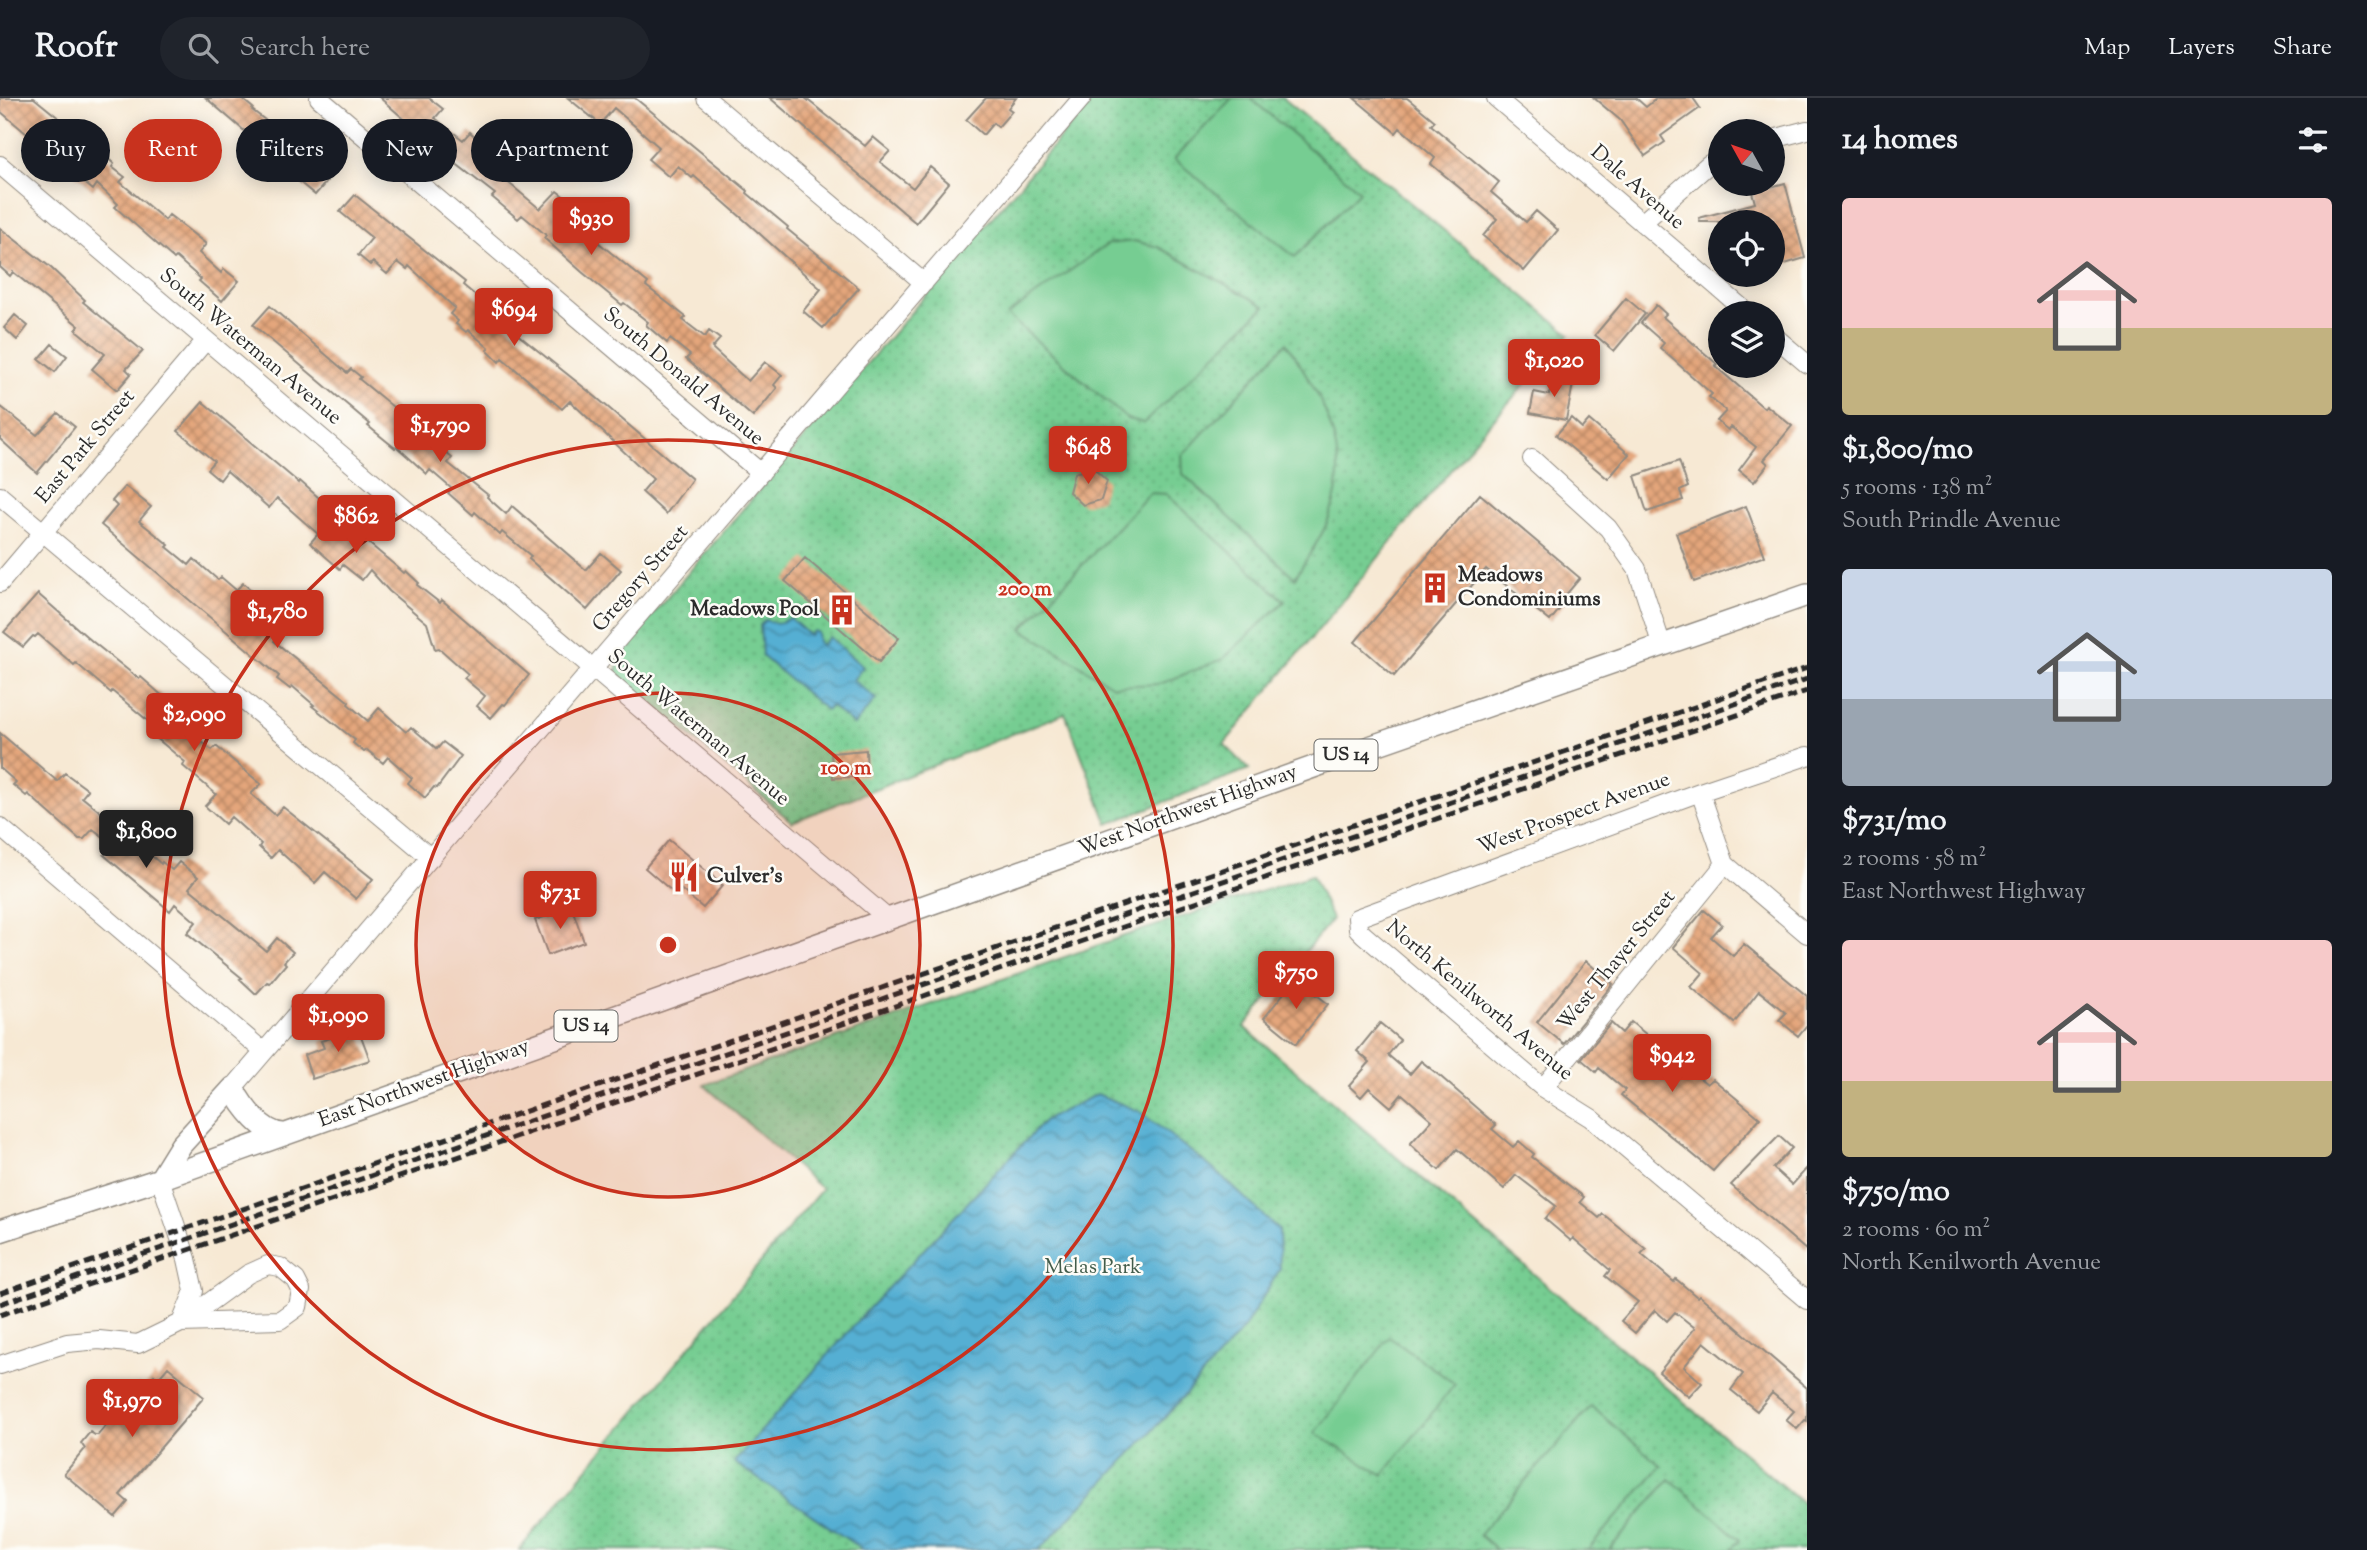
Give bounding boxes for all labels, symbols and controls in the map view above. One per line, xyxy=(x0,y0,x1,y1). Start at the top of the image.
search box xyxy=(160,17,650,80)
text: Roofr xyxy=(35,24,118,72)
icon: search xyxy=(184,29,222,67)
text: Search here xyxy=(240,30,370,67)
text: Map xyxy=(2084,31,2130,65)
text: Layers xyxy=(2168,31,2235,65)
text: Share xyxy=(2273,31,2332,65)
chip: Buy xyxy=(21,119,110,182)
chip: Rent xyxy=(124,119,222,182)
chip: Filters xyxy=(236,119,348,182)
chip: New xyxy=(362,119,457,182)
chip: Apartment xyxy=(471,119,633,182)
north arrow xyxy=(1708,119,1785,196)
map controls xyxy=(1708,119,1785,378)
text: 14 homes xyxy=(1842,119,1958,162)
icon: filters xyxy=(2294,121,2332,159)
street label: Dale Avenue xyxy=(1583,138,1691,238)
pin: $930 xyxy=(550,198,632,257)
text: $930 xyxy=(569,203,613,236)
button: locate xyxy=(1708,210,1785,287)
icon: home xyxy=(2024,243,2150,369)
street label: South Waterman Avenue xyxy=(152,261,348,433)
pin: $694 xyxy=(473,288,555,348)
text: $694 xyxy=(491,294,537,327)
street label: South Donald Avenue xyxy=(596,300,770,454)
button: layers xyxy=(1708,301,1785,378)
pin: $1,020 xyxy=(1497,340,1611,399)
text: $1,020 xyxy=(1524,345,1584,378)
street label: East Park Street xyxy=(29,383,143,511)
pin: $1,790 xyxy=(383,404,497,464)
text: $1,790 xyxy=(410,410,470,443)
pin: $648 xyxy=(1047,426,1129,486)
text: $1,800/mo xyxy=(1842,429,1973,472)
text: $648 xyxy=(1065,432,1111,465)
text: 5 rooms · 138 m² xyxy=(1842,472,1993,505)
pin: $862 xyxy=(315,496,397,555)
text: $862 xyxy=(333,501,379,534)
text: South Prindle Avenue xyxy=(1842,505,2061,538)
street label: Gregory Street xyxy=(586,519,696,639)
place label: Meadows Condominiums xyxy=(1458,561,1601,615)
building icon: Meadows Condominiums xyxy=(1418,571,1452,605)
text: 200 m xyxy=(998,575,1053,605)
pin: $1,780 xyxy=(220,590,334,650)
building icon: Meadows Pool xyxy=(825,593,859,627)
place label: Meadows Pool xyxy=(690,595,819,625)
text: $1,780 xyxy=(246,596,308,629)
icon: home xyxy=(2024,614,2150,740)
street label: South Waterman Avenue xyxy=(600,642,796,814)
pin: $2,090 xyxy=(137,694,251,753)
text: $2,090 xyxy=(162,699,226,732)
road number: US 14 xyxy=(1314,740,1378,770)
text: 100 m xyxy=(821,754,872,784)
street label: West Northwest Highway xyxy=(1074,757,1302,865)
street label: West Prospect Avenue xyxy=(1474,765,1674,863)
text: $731/mo xyxy=(1842,800,1947,843)
pin: $1,800 xyxy=(89,810,203,870)
text: $1,800 xyxy=(115,816,177,849)
text: 2 rooms · 58 m² xyxy=(1842,843,1986,876)
restaurant icon: Culver's xyxy=(667,860,701,894)
place label: Culver's xyxy=(707,862,783,892)
pin: $731 xyxy=(519,872,601,931)
text: East Northwest Highway xyxy=(1842,876,2086,909)
text: $731 xyxy=(540,877,580,910)
street label: West Thayer Street xyxy=(1551,884,1683,1038)
street label: North Kenilworth Avenue xyxy=(1379,913,1579,1089)
centre of rings xyxy=(656,933,680,957)
pin: $750 xyxy=(1255,951,1337,1011)
text: $750 xyxy=(1274,957,1318,990)
icon: home xyxy=(2024,985,2150,1111)
pin: $1,090 xyxy=(281,995,395,1054)
text: $1,090 xyxy=(308,1000,368,1033)
road number: US 14 xyxy=(554,1010,618,1042)
street label: East Northwest Highway xyxy=(314,1032,534,1136)
pin: $942 xyxy=(1631,1034,1713,1094)
text: $942 xyxy=(1649,1040,1695,1073)
text: $750/mo xyxy=(1842,1171,1950,1214)
text: 2 rooms · 60 m² xyxy=(1842,1214,1990,1247)
text: North Kenilworth Avenue xyxy=(1842,1247,2101,1280)
park label: Melas Park xyxy=(1044,1253,1142,1283)
pin: $1,970 xyxy=(75,1380,189,1439)
text: $1,970 xyxy=(102,1385,162,1418)

